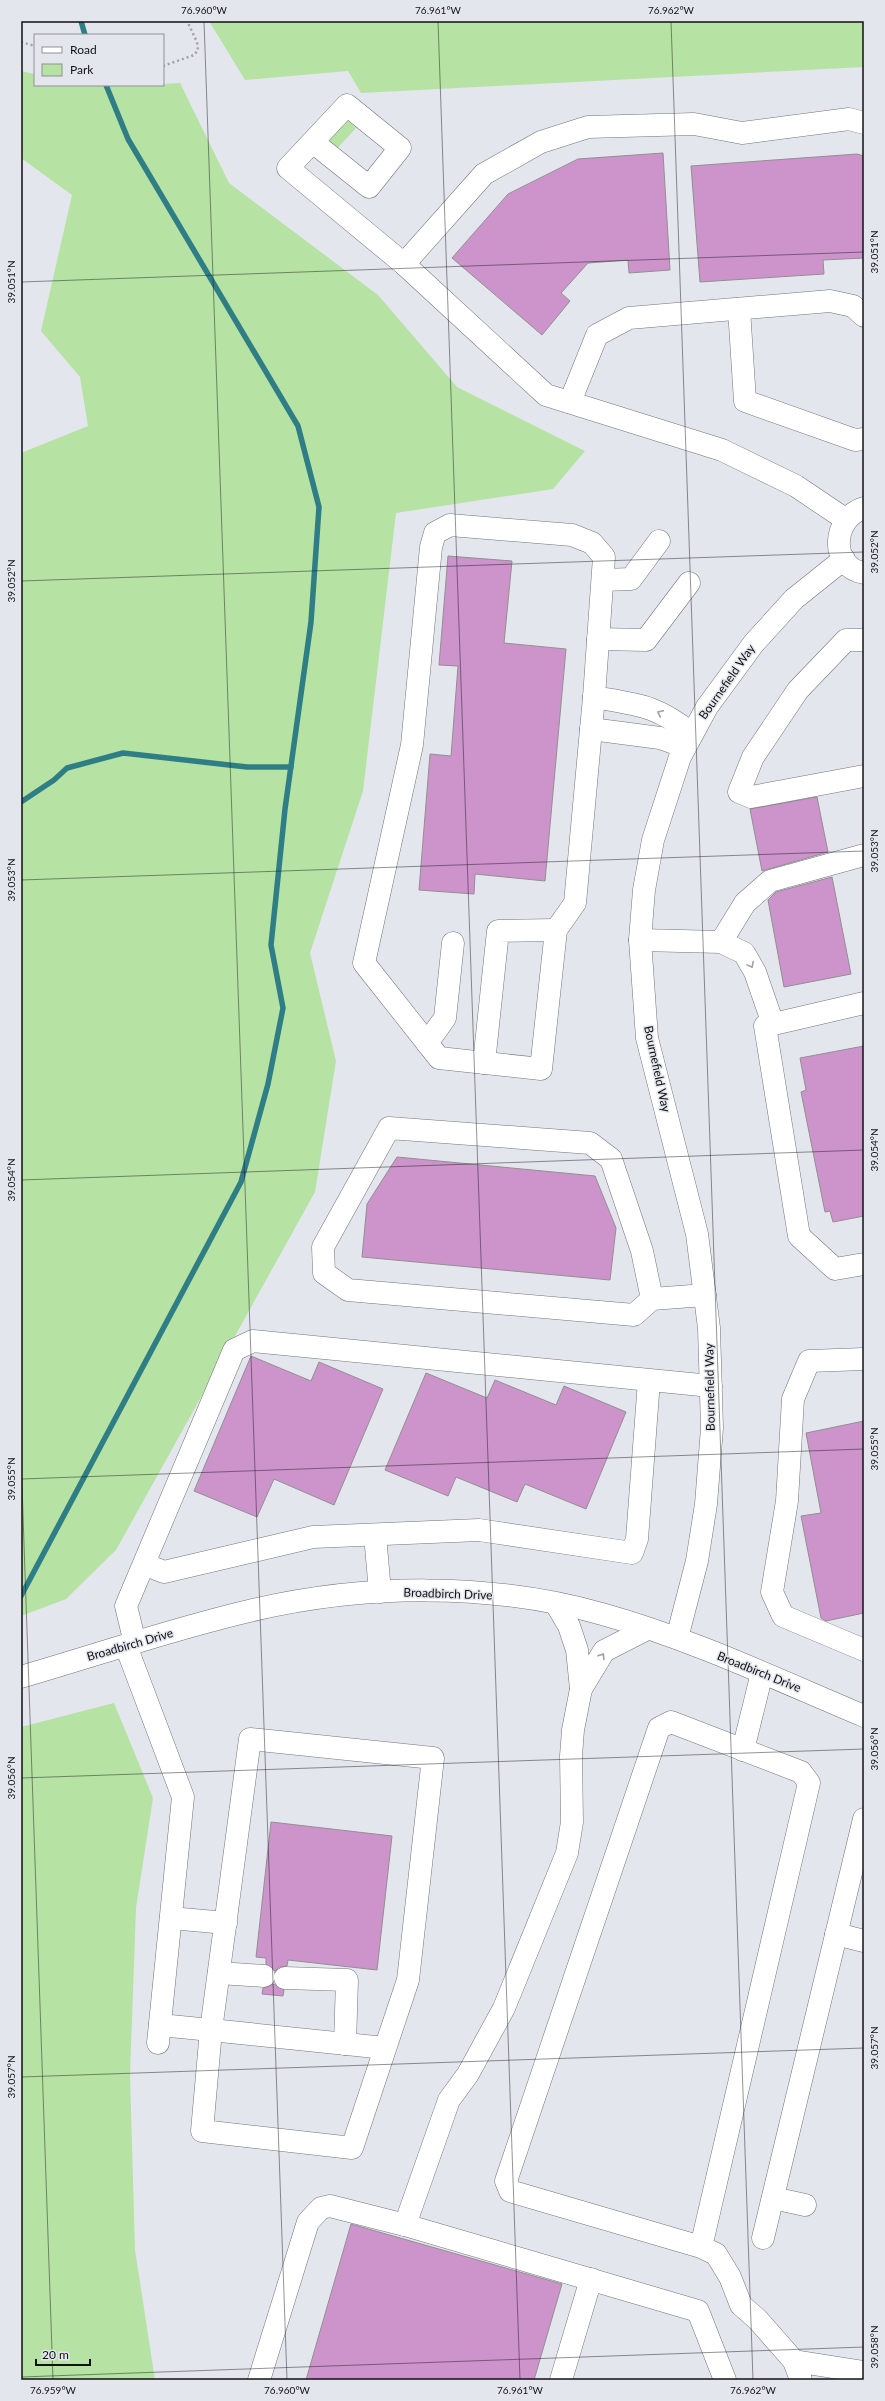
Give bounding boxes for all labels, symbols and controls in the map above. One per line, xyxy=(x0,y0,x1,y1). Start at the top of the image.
text: 76.960°W xyxy=(181,4,228,16)
text: 76.961°W xyxy=(415,4,462,16)
text: 76.962°W xyxy=(648,4,695,16)
legend xyxy=(34,34,164,86)
text: Road xyxy=(70,42,97,57)
text: Park xyxy=(70,62,94,77)
text: 39.051°N xyxy=(868,230,880,274)
text: 39.051°N xyxy=(5,260,17,304)
text: 39.052°N xyxy=(868,530,880,574)
text: 39.052°N xyxy=(5,559,17,603)
street label: Bournefield Way xyxy=(695,641,758,722)
one-way arrow xyxy=(657,710,665,718)
text: 39.053°N xyxy=(868,829,880,873)
text: 39.053°N xyxy=(5,858,17,902)
one-way arrow xyxy=(746,961,753,968)
street label: Bournefield Way xyxy=(641,1024,674,1114)
text: 39.054°N xyxy=(868,1128,880,1172)
text: 39.054°N xyxy=(5,1158,17,1202)
street label: Bournefield Way xyxy=(701,1342,718,1431)
text: 39.055°N xyxy=(868,1427,880,1471)
text: 39.055°N xyxy=(5,1457,17,1501)
street label: Broadbirch Drive xyxy=(403,1584,493,1603)
street label: Broadbirch Drive xyxy=(85,1625,175,1664)
street label: Broadbirch Drive xyxy=(715,1648,803,1695)
one-way arrow xyxy=(597,1654,604,1661)
text: 39.056°N xyxy=(868,1727,880,1771)
text: 39.056°N xyxy=(5,1756,17,1800)
text: 39.057°N xyxy=(868,2026,880,2070)
text: 39.057°N xyxy=(5,2055,17,2099)
text: 39.058°N xyxy=(868,2325,880,2369)
scale bar xyxy=(36,2341,90,2367)
text: 20 m xyxy=(42,2347,69,2362)
text: 76.959°W xyxy=(30,2384,77,2396)
text: 76.960°W xyxy=(264,2384,311,2396)
text: 76.961°W xyxy=(497,2384,544,2396)
text: 76.962°W xyxy=(730,2384,777,2396)

